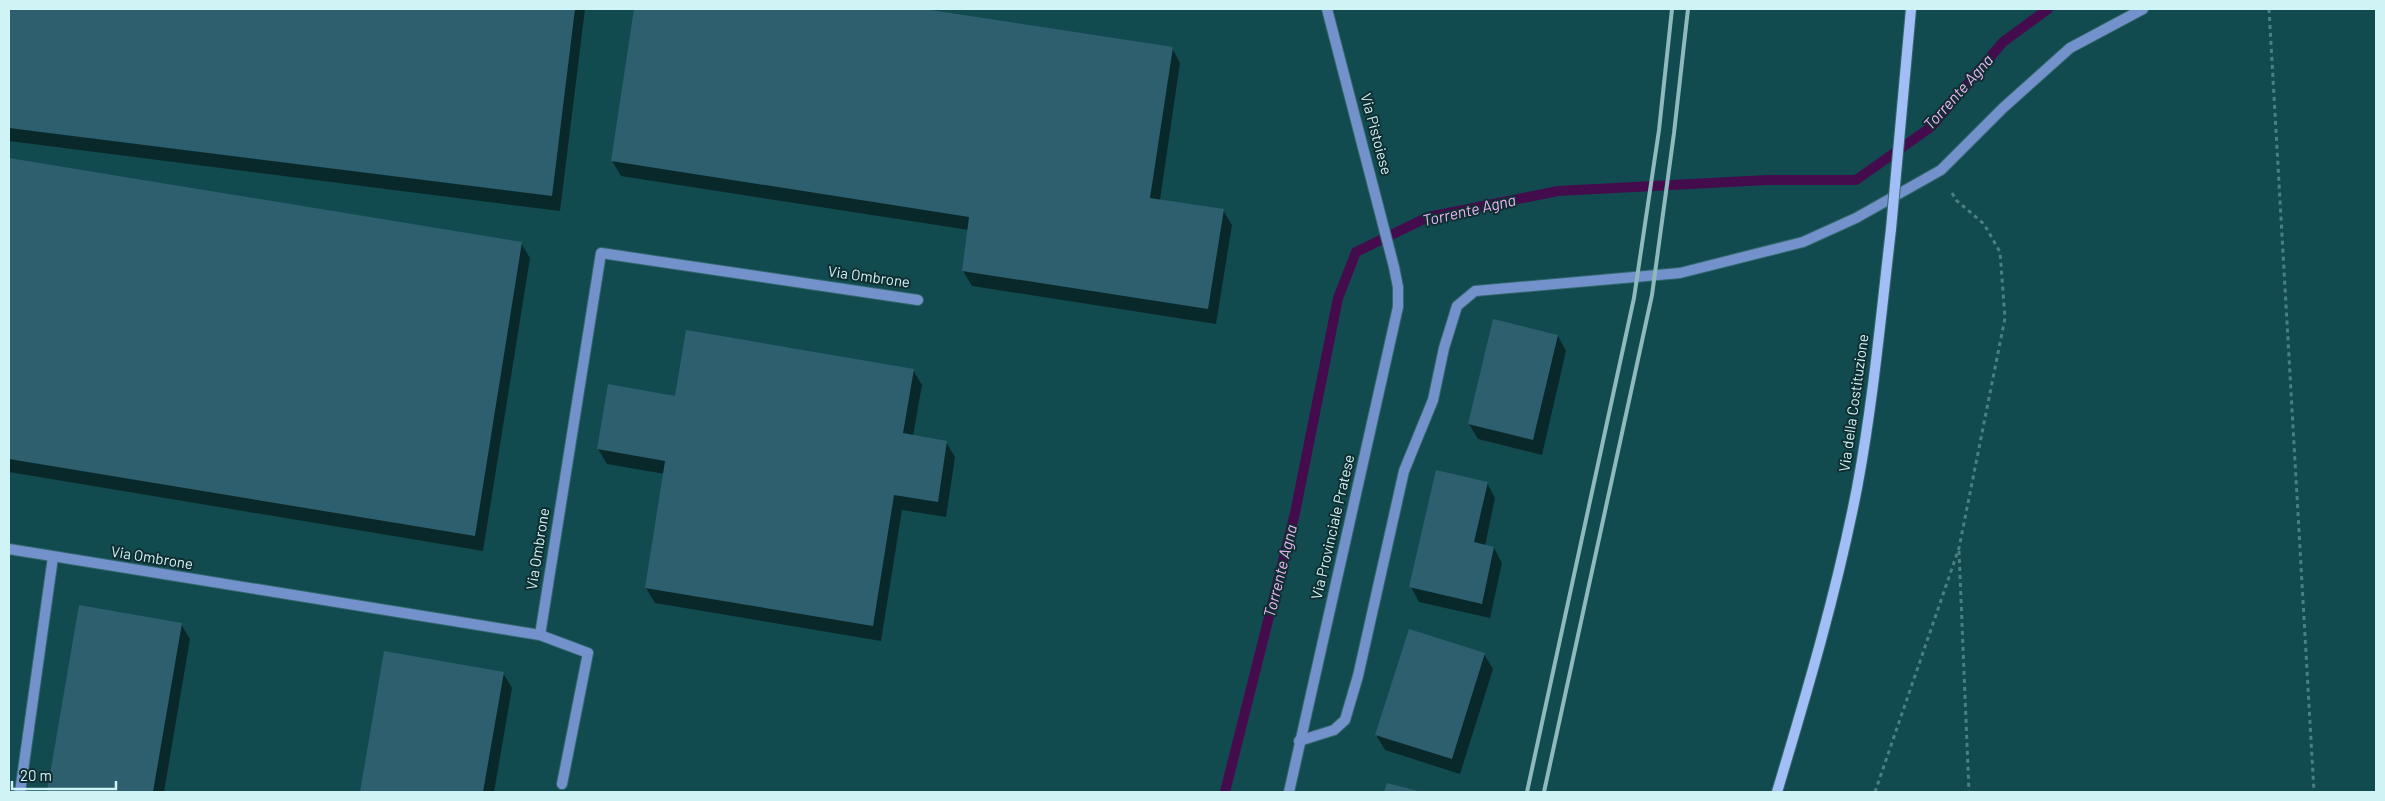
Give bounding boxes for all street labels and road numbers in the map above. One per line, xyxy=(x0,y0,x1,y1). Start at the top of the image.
street label: Via Pistoiese xyxy=(1357,91,1396,176)
street label: Via Ombrone xyxy=(827,261,911,291)
street label: Via della Costituzione xyxy=(1834,333,1872,473)
street label: Via Provinciale Pratese xyxy=(1307,452,1357,601)
street label: Via Ombrone xyxy=(522,507,552,591)
street label: Via Ombrone xyxy=(110,542,194,572)

